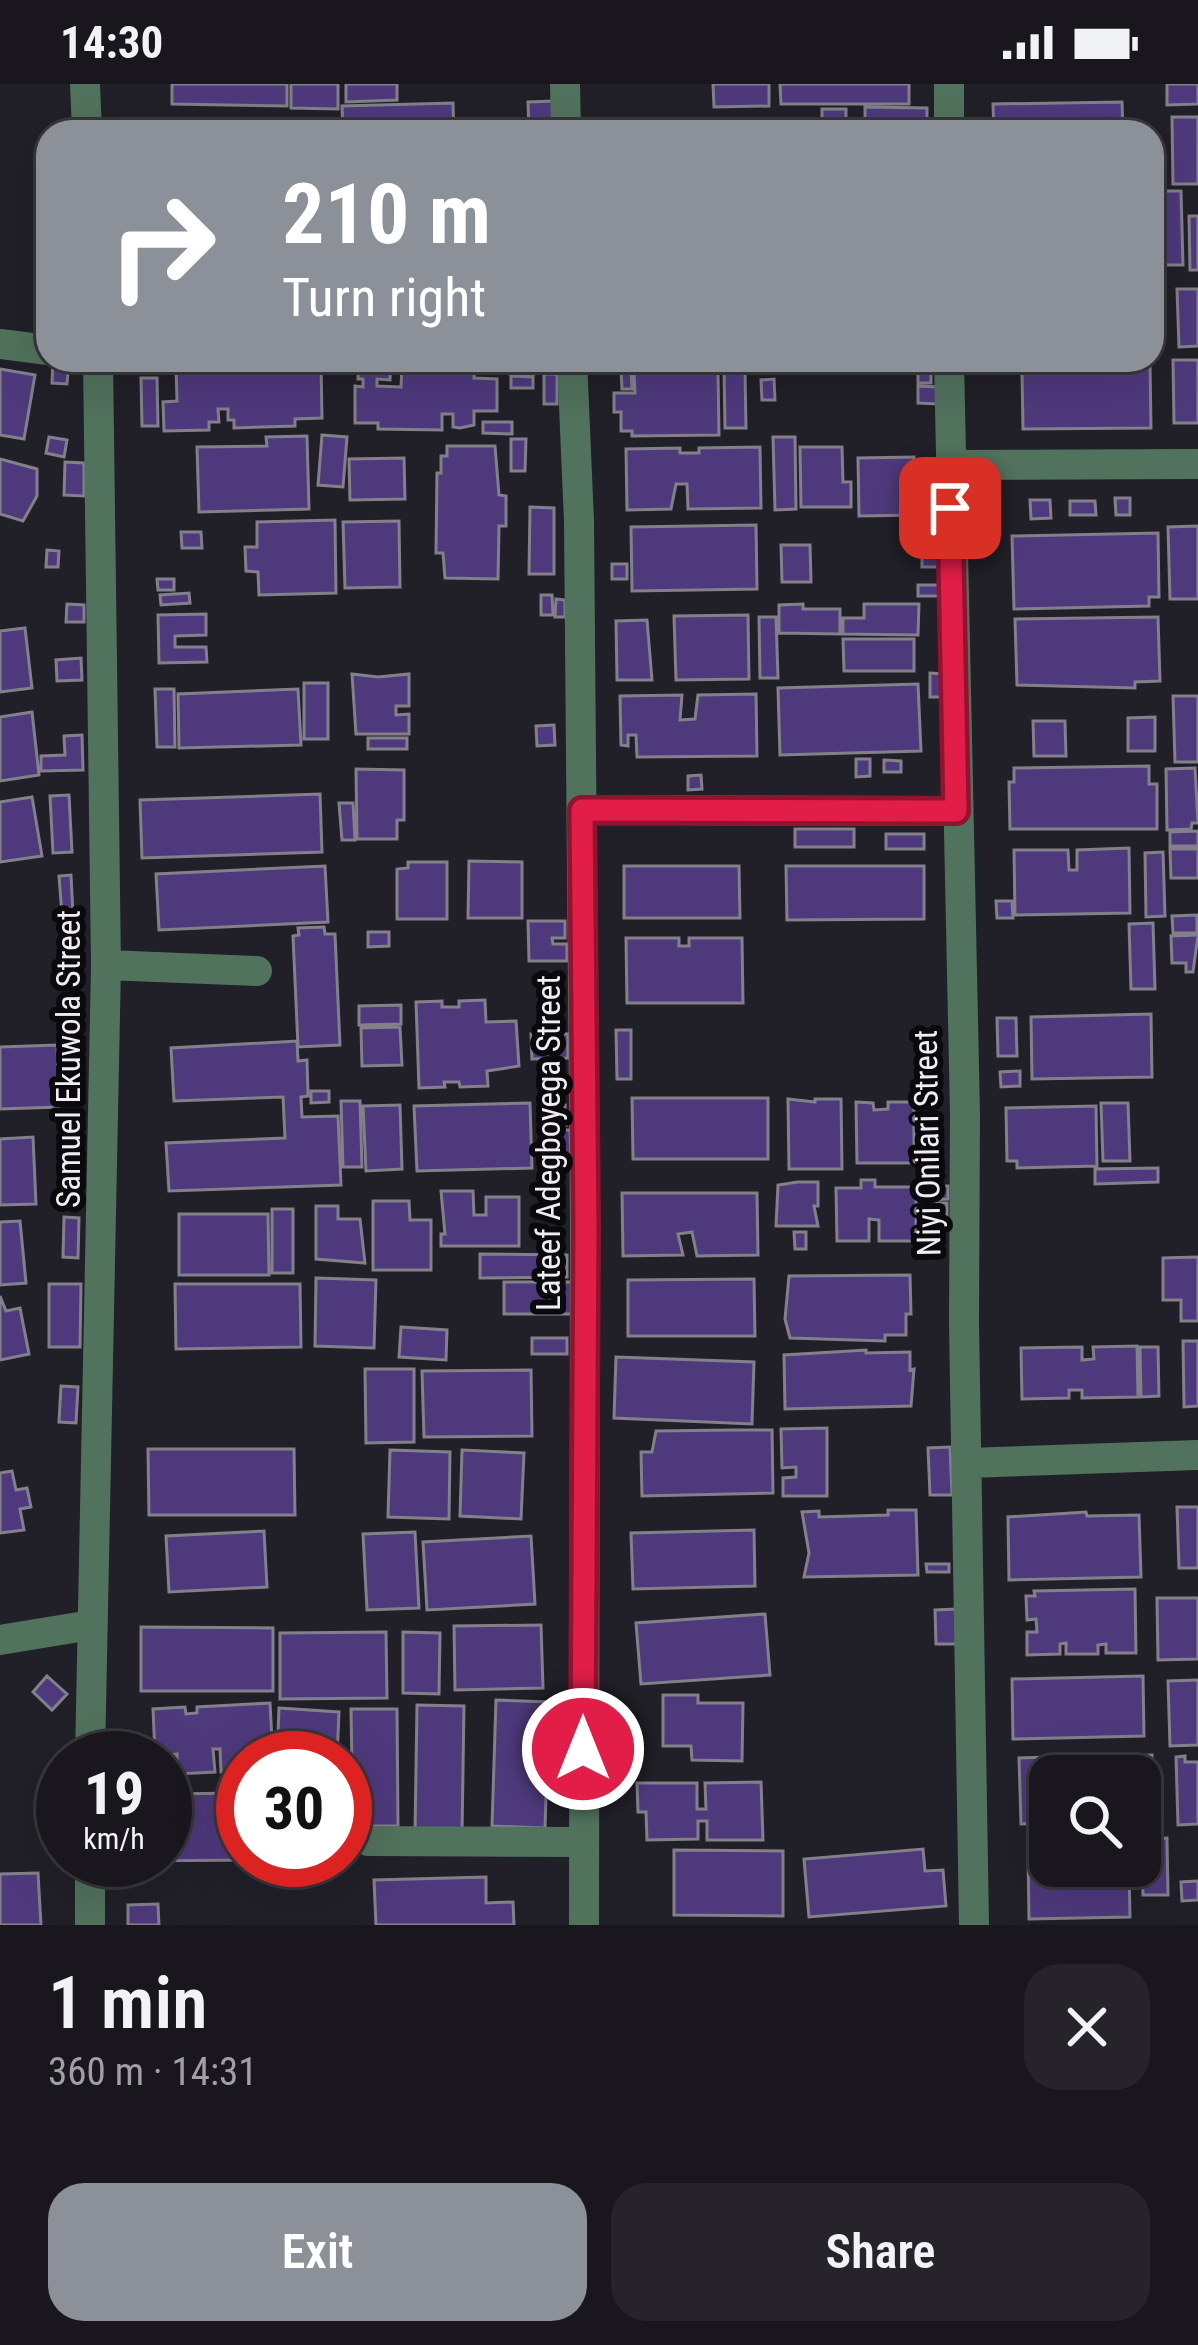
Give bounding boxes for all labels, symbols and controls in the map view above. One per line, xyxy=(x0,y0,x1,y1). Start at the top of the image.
text: 14:30 xyxy=(60,16,163,69)
text: 210 m xyxy=(282,165,491,264)
icon: right xyxy=(84,168,240,324)
text: Turn right xyxy=(282,266,486,329)
pin xyxy=(899,457,1001,559)
icon: arrive xyxy=(917,475,983,541)
street label: Samuel Ekuwola Street xyxy=(49,910,88,1208)
street label: Lateef Adegboyega Street xyxy=(529,975,568,1311)
street label: Niyi Onilari Street xyxy=(906,1030,948,1256)
position arrow xyxy=(520,1686,646,1812)
speed limit sign: 30 xyxy=(216,1731,372,1887)
map controls xyxy=(1029,1755,1161,1887)
button: search xyxy=(1029,1755,1161,1887)
text: 19 xyxy=(84,1758,144,1829)
text: km/h xyxy=(83,1821,145,1856)
text: 1 min xyxy=(48,1961,207,2046)
button: close xyxy=(1024,1964,1150,2090)
text: 360 m · 14:31 xyxy=(48,2049,258,2095)
button: Exit xyxy=(48,2183,587,2321)
button: Share xyxy=(611,2183,1150,2321)

